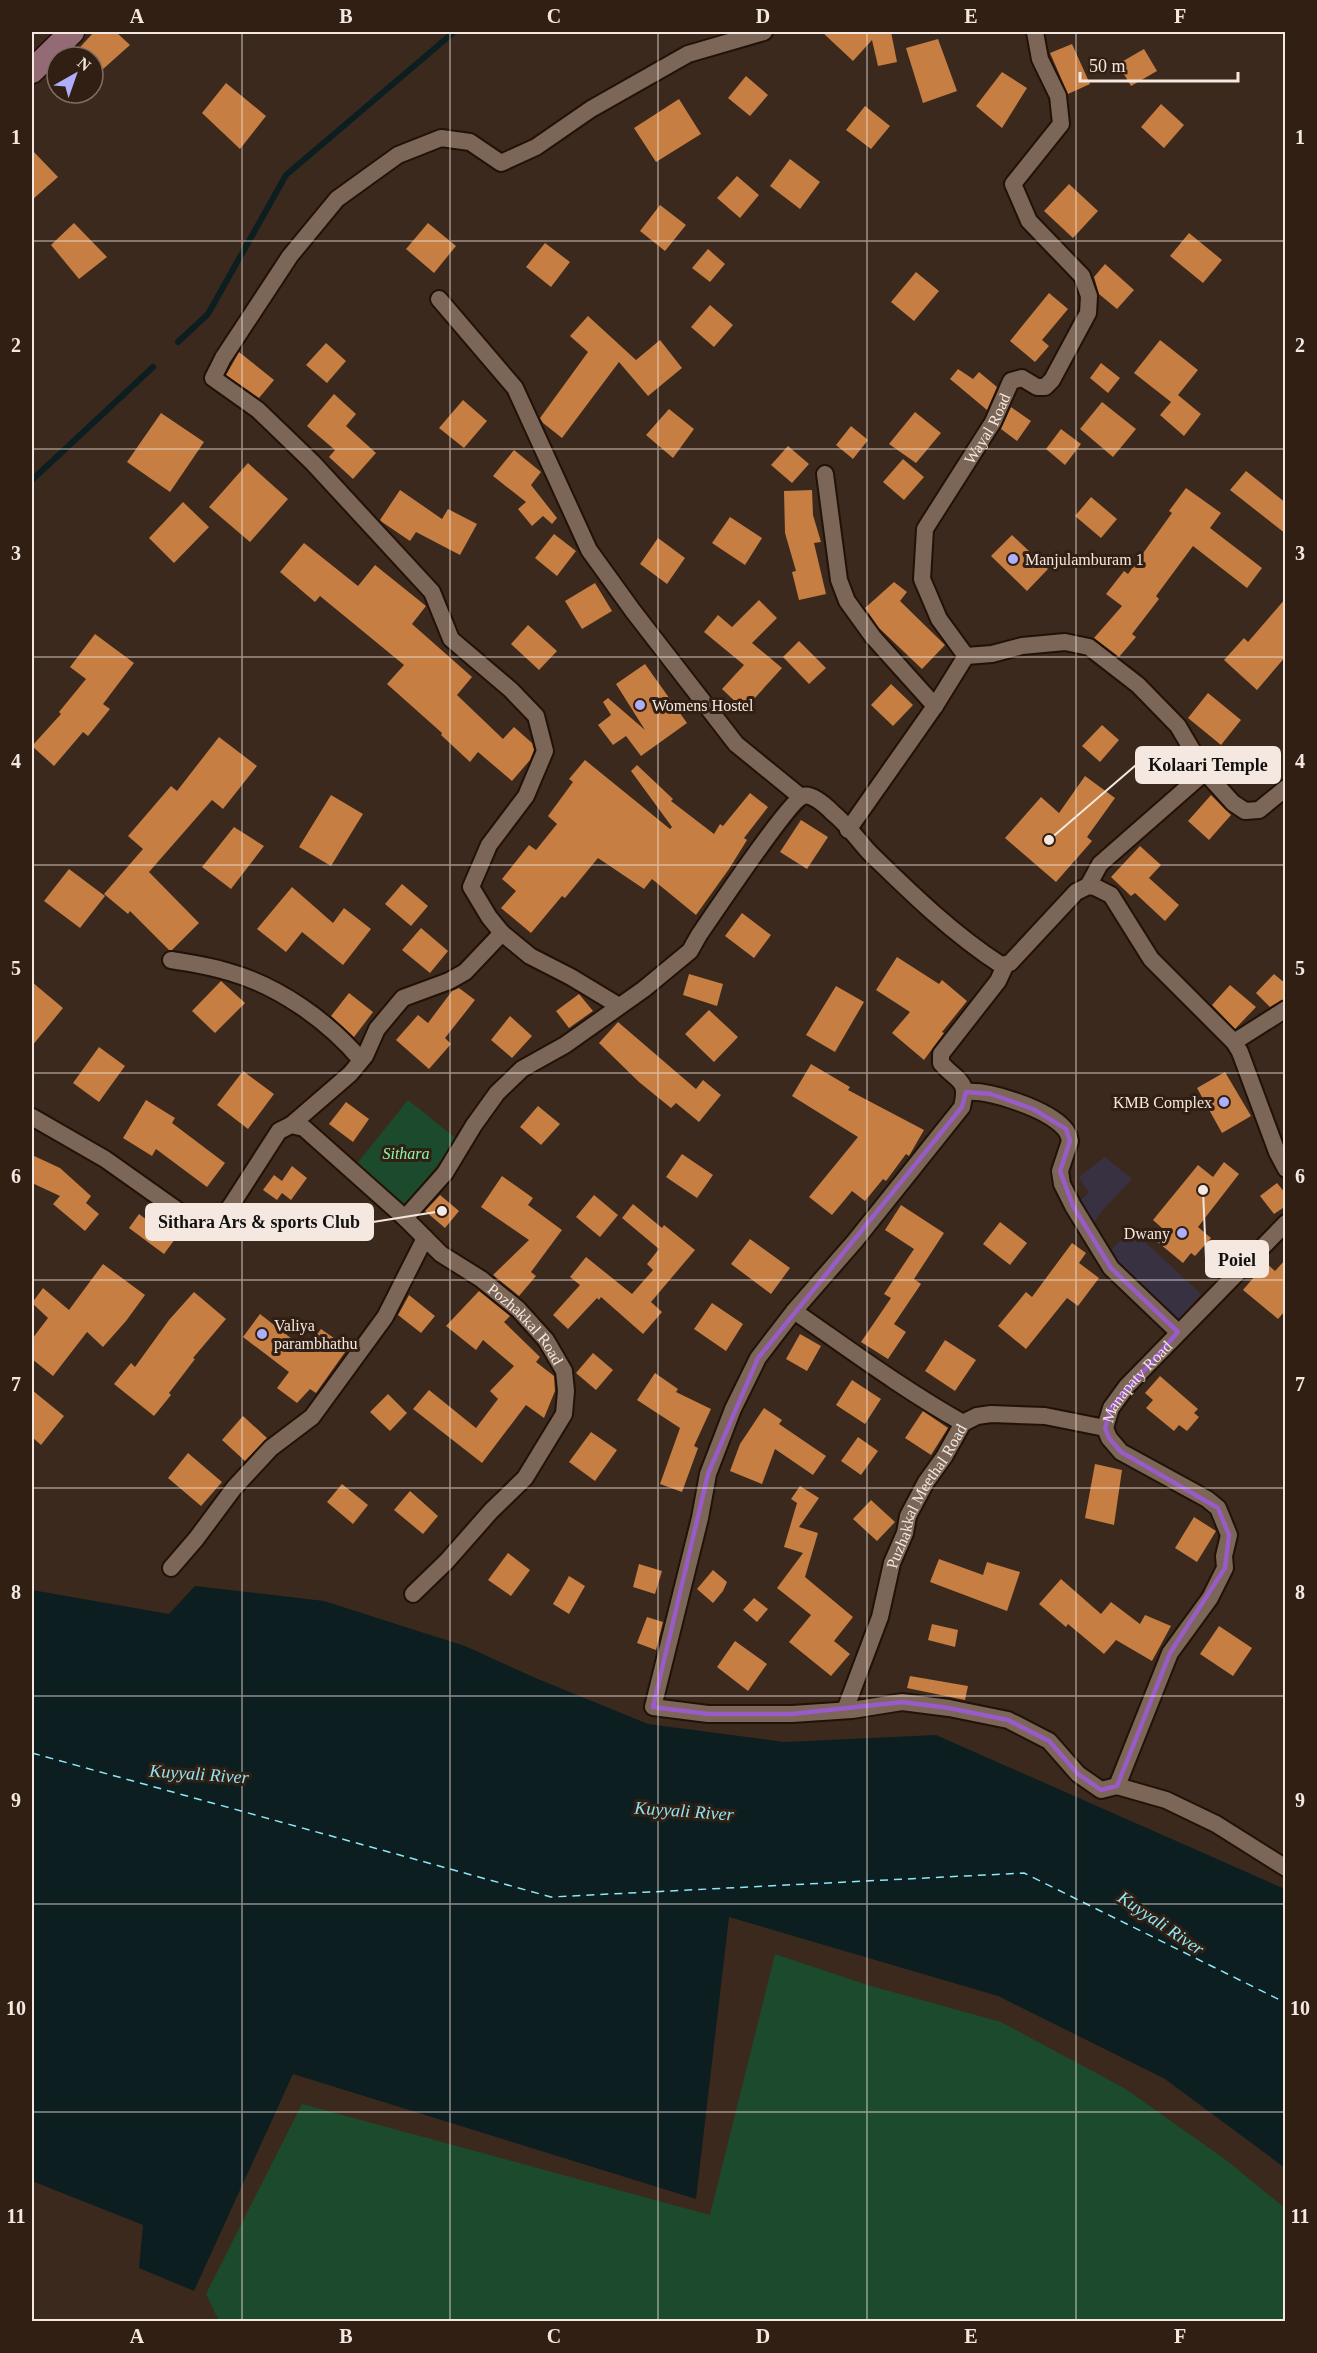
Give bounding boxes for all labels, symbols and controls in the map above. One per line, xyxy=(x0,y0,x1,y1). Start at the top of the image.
text: A xyxy=(130,5,145,27)
text: B xyxy=(339,5,353,27)
text: C xyxy=(547,5,561,27)
text: D xyxy=(756,5,770,27)
text: E xyxy=(964,5,978,27)
text: F xyxy=(1174,5,1186,27)
north arrow xyxy=(45,45,105,105)
scale bar xyxy=(1080,45,1238,83)
text: N xyxy=(74,54,95,74)
text: 50 m xyxy=(1089,56,1126,76)
text: 1 xyxy=(11,126,21,148)
text: 1 xyxy=(1295,126,1305,148)
text: 2 xyxy=(11,334,21,356)
text: 2 xyxy=(1295,334,1305,356)
street label: Wayal Road xyxy=(960,390,1013,467)
text: 3 xyxy=(11,542,21,564)
text: 3 xyxy=(1295,542,1305,564)
place label: Manjulamburam 1 xyxy=(1025,551,1144,569)
marker: Manjulamburam 1 xyxy=(1006,552,1020,566)
place label: Womens Hostel xyxy=(652,697,754,714)
marker: Womens Hostel xyxy=(633,698,647,712)
callout: Kolaari Temple xyxy=(1136,747,1280,783)
text: 4 xyxy=(11,750,21,772)
text: 4 xyxy=(1295,750,1305,772)
text: Kolaari Temple xyxy=(1148,755,1268,775)
text: 5 xyxy=(11,957,21,979)
text: 5 xyxy=(1295,957,1305,979)
place label: KMB Complex xyxy=(1113,1094,1212,1112)
marker: KMB Complex xyxy=(1217,1095,1231,1109)
park label: Sithara xyxy=(382,1145,430,1162)
text: 6 xyxy=(11,1165,21,1187)
text: 6 xyxy=(1295,1165,1305,1187)
callout: Sithara Ars & sports Club xyxy=(146,1204,373,1240)
text: Sithara Ars & sports Club xyxy=(158,1212,360,1232)
place label: Dwany xyxy=(1124,1225,1170,1243)
marker: Dwany xyxy=(1175,1226,1189,1240)
callout: Poiel xyxy=(1206,1241,1268,1277)
text: Poiel xyxy=(1218,1250,1256,1270)
street label: Pozhakkal Road xyxy=(485,1280,567,1367)
place label: Valiya parambhathu xyxy=(274,1317,358,1353)
marker: Valiya parambhathu xyxy=(255,1327,269,1341)
street label: Manapaty Road xyxy=(1099,1337,1175,1425)
text: 7 xyxy=(11,1373,21,1395)
text: 7 xyxy=(1295,1373,1305,1395)
street label: Puzhakkal Meethal Road xyxy=(883,1421,969,1570)
text: 8 xyxy=(11,1581,21,1603)
text: 8 xyxy=(1295,1581,1305,1603)
water label: Kuyyali River xyxy=(148,1760,250,1788)
text: 9 xyxy=(11,1789,21,1811)
text: 9 xyxy=(1295,1789,1305,1811)
water label: Kuyyali River xyxy=(633,1797,735,1825)
water label: Kuyyali River xyxy=(1113,1886,1209,1960)
text: 10 xyxy=(6,1997,26,2019)
text: 10 xyxy=(1290,1997,1310,2019)
text: 11 xyxy=(7,2205,25,2227)
text: 11 xyxy=(1291,2205,1309,2227)
text: A xyxy=(130,2325,145,2347)
text: B xyxy=(339,2325,353,2347)
text: C xyxy=(547,2325,561,2347)
text: D xyxy=(756,2325,770,2347)
text: E xyxy=(964,2325,978,2347)
text: F xyxy=(1174,2325,1186,2347)

